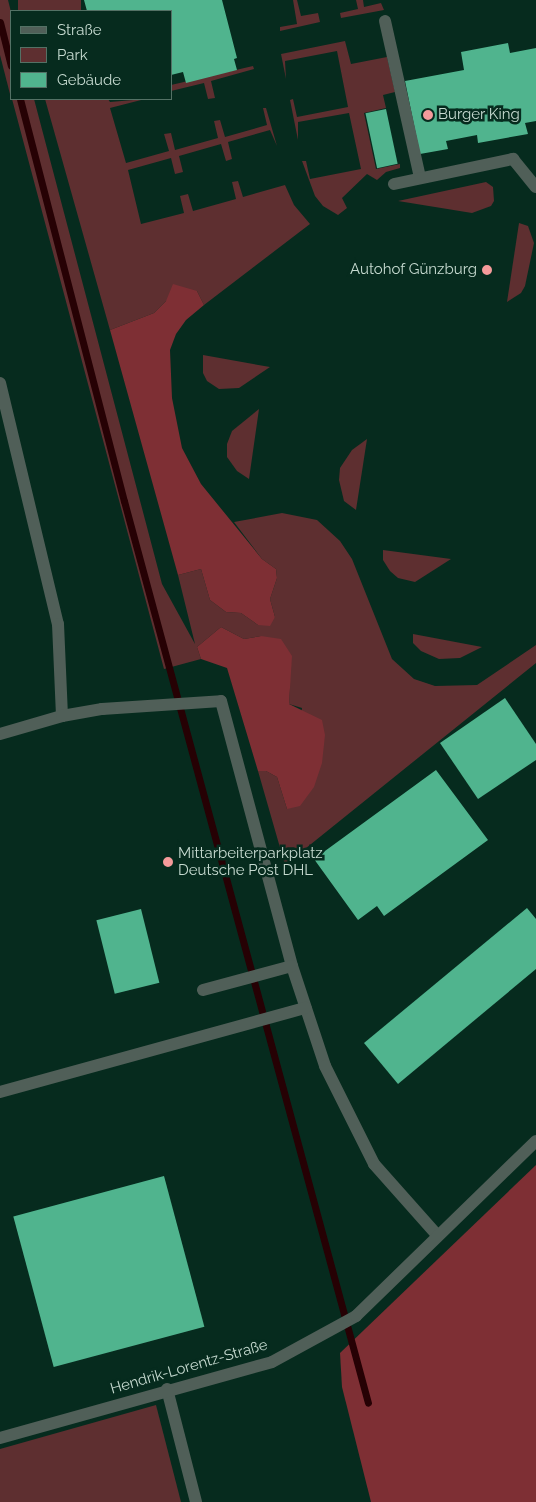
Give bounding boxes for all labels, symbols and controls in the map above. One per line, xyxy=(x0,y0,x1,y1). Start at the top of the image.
legend xyxy=(10,10,172,100)
text: Straße xyxy=(57,21,101,39)
text: Park xyxy=(57,46,88,64)
text: Gebäude xyxy=(57,71,121,89)
place label: Burger King xyxy=(438,106,520,124)
marker: Burger King xyxy=(422,109,434,121)
place label: Autohof Günzburg xyxy=(350,261,477,279)
marker: Autohof Günzburg xyxy=(481,264,493,276)
place label: Mittarbeiterparkplatz Deutsche Post DHL xyxy=(178,844,323,879)
marker: Mittarbeiterparkplatz Deutsche Post DHL xyxy=(162,856,174,868)
street label: Hendrik-Lorentz-Straße xyxy=(108,1336,270,1398)

